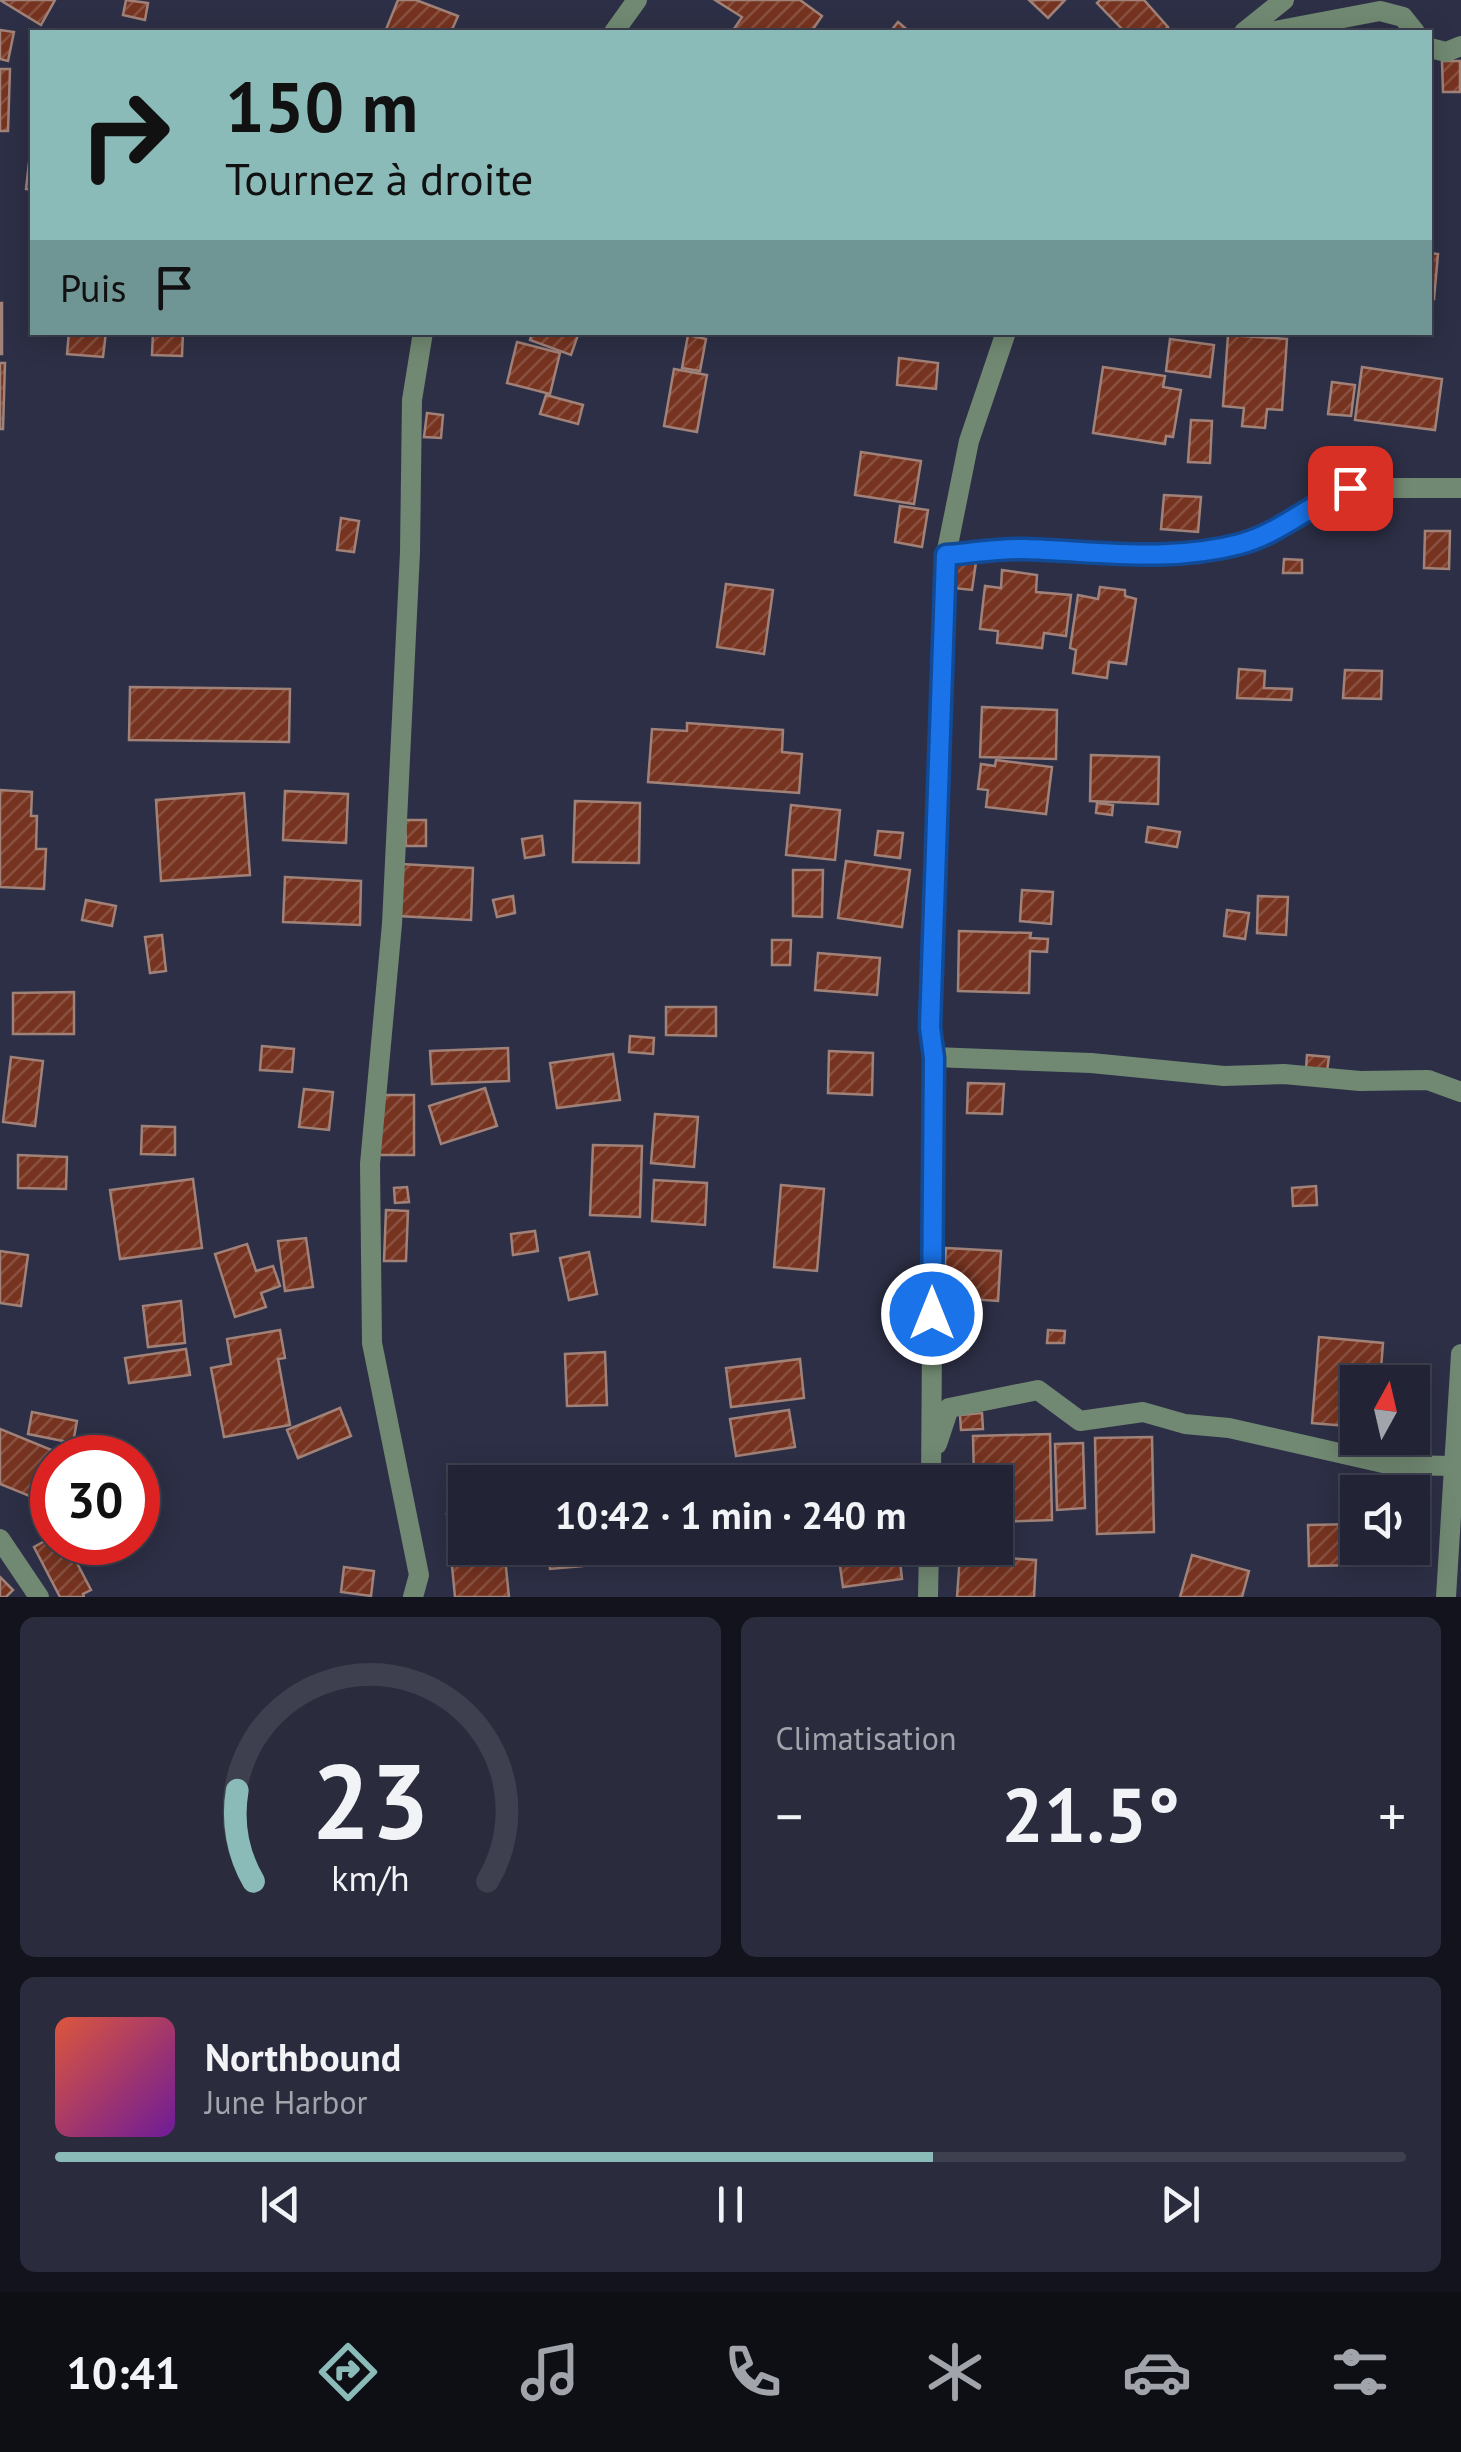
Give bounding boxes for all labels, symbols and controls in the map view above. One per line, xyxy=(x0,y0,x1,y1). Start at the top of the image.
text: 150 m xyxy=(225,61,418,151)
icon: right xyxy=(60,70,190,200)
text: Tournez à droite xyxy=(225,149,533,207)
icon: arrive xyxy=(147,260,202,315)
text: Puis xyxy=(60,263,127,312)
pin xyxy=(1308,446,1393,531)
icon: arrive xyxy=(1323,461,1378,516)
position arrow xyxy=(880,1262,984,1366)
north arrow xyxy=(1340,1365,1430,1455)
map controls xyxy=(1340,1365,1430,1565)
speed limit sign: 30 xyxy=(30,1435,160,1565)
button: sound xyxy=(1340,1475,1430,1565)
text: 10:42 · 1 min · 240 m xyxy=(555,1490,906,1539)
text: Climatisation xyxy=(776,1717,956,1759)
text: 23 xyxy=(311,1733,429,1868)
text: 21.5° xyxy=(1001,1766,1180,1863)
text: − xyxy=(776,1780,803,1851)
text: + xyxy=(1378,1780,1406,1851)
text: km/h xyxy=(331,1855,409,1901)
text: Northbound xyxy=(205,2032,401,2081)
text: June Harbor xyxy=(205,2081,367,2123)
icon: previous xyxy=(253,2177,308,2232)
icon: pause xyxy=(703,2177,758,2232)
icon: next xyxy=(1153,2177,1208,2232)
icon: directions xyxy=(313,2337,383,2407)
icon: music xyxy=(515,2337,585,2407)
icon: phone xyxy=(718,2337,788,2407)
icon: climate xyxy=(920,2337,990,2407)
icon: car xyxy=(1122,2337,1192,2407)
icon: filters xyxy=(1325,2337,1395,2407)
text: 10:41 xyxy=(66,2343,180,2401)

